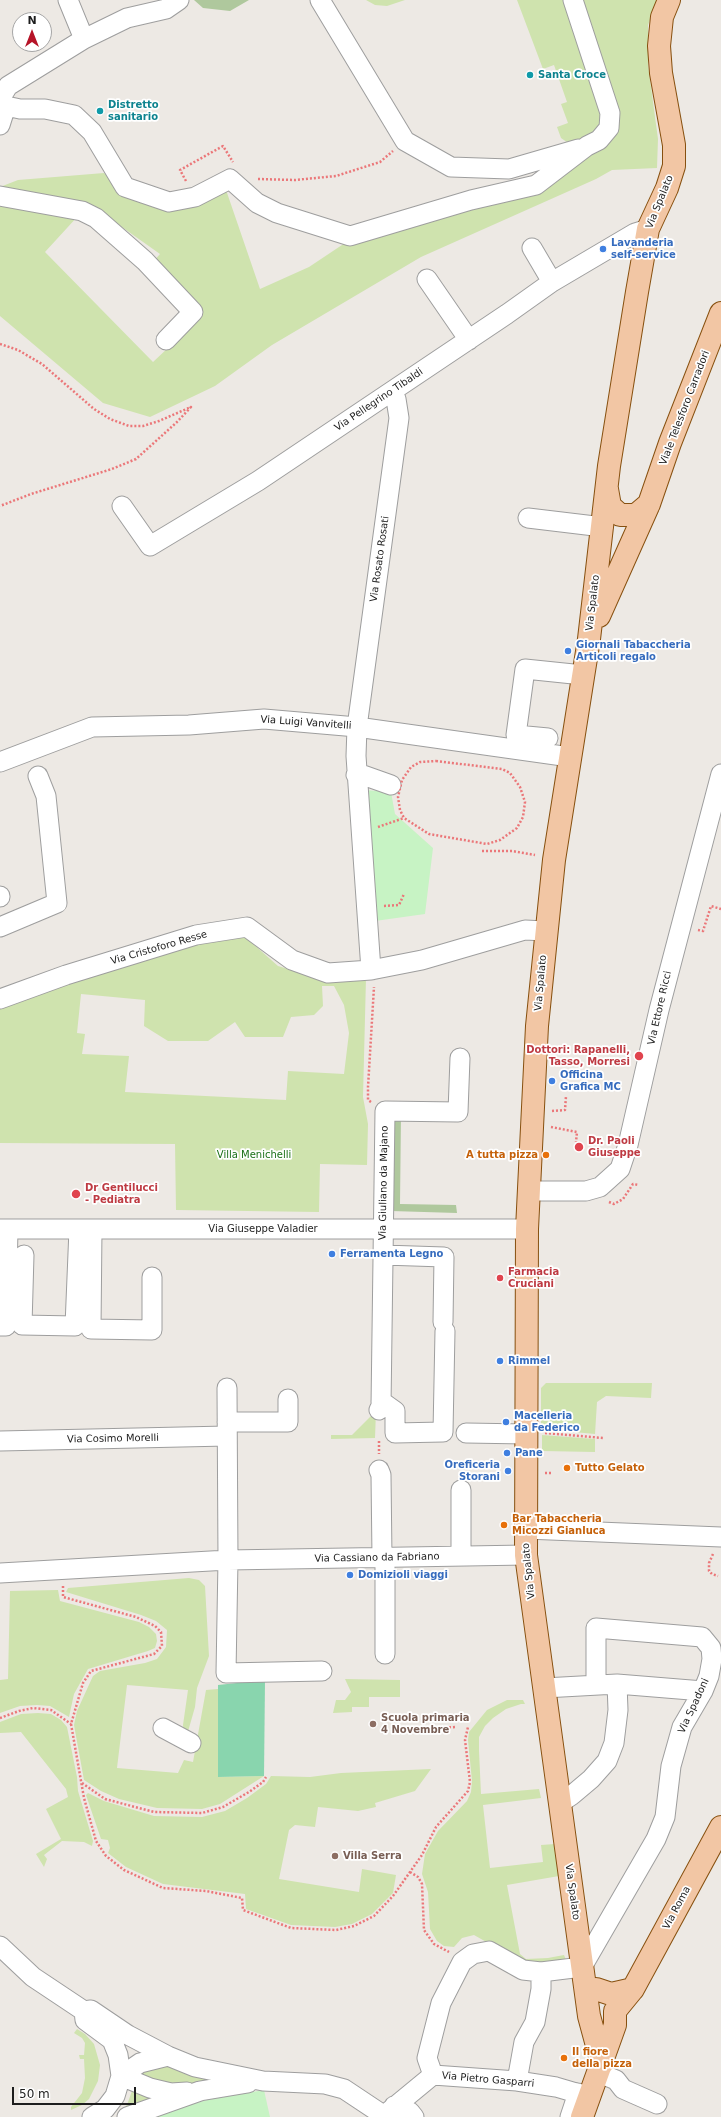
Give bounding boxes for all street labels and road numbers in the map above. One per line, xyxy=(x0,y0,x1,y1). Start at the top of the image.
street label: Via Spalato xyxy=(644,174,676,230)
street label: Viale Telesforo Carradori xyxy=(658,349,712,467)
street label: Via Pellegrino Tibaldi xyxy=(333,366,425,434)
street label: Via Rosato Rosati xyxy=(368,515,392,603)
street label: Via Spalato xyxy=(584,574,602,632)
street label: Via Luigi Vanvitelli xyxy=(260,714,352,732)
street label: Via Cristoforo Resse xyxy=(109,928,209,968)
street label: Via Spalato xyxy=(533,954,549,1012)
street label: Via Ettore Ricci xyxy=(646,970,674,1046)
street label: Via Giuliano da Majano xyxy=(377,1126,391,1240)
street label: Via Giuseppe Valadier xyxy=(208,1223,318,1235)
street label: Via Cosimo Morelli xyxy=(67,1432,159,1446)
street label: Via Spalato xyxy=(520,1542,538,1600)
street label: Via Cassiano da Fabriano xyxy=(314,1551,440,1565)
street label: Via Spadoni xyxy=(676,1677,712,1735)
street label: Via Spalato xyxy=(562,1863,582,1921)
street label: Via Roma xyxy=(661,1884,693,1932)
street label: Via Pietro Gasparri xyxy=(441,2070,535,2090)

